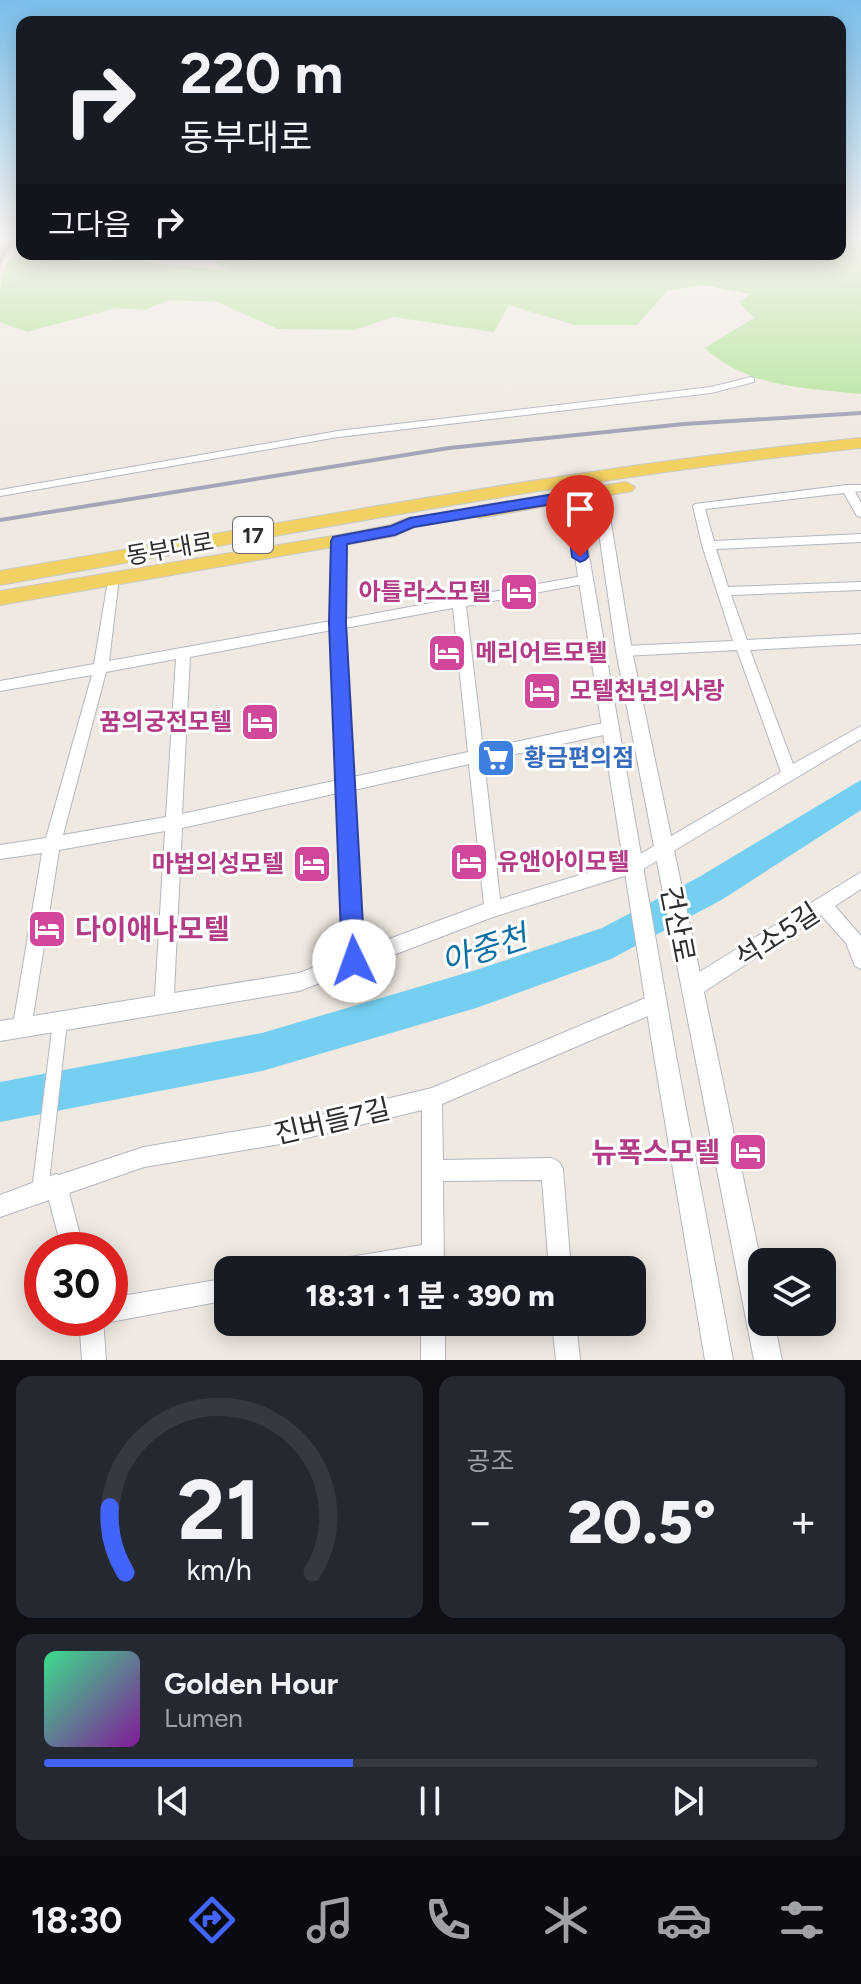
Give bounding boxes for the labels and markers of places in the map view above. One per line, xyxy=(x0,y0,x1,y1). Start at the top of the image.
pin xyxy=(546,475,614,557)
hotel icon: 아틀라스모텔 xyxy=(498,571,540,613)
place label: 아틀라스모텔 xyxy=(359,577,491,606)
hotel icon: 메리어트모텔 xyxy=(426,632,468,674)
place label: 메리어트모텔 xyxy=(475,638,607,667)
hotel icon: 모텔천년의사랑 xyxy=(521,670,563,712)
place label: 모텔천년의사랑 xyxy=(570,676,725,705)
hotel icon: 꿈의궁전모텔 xyxy=(239,701,281,743)
place label: 꿈의궁전모텔 xyxy=(100,707,232,736)
supermarket icon: 황금편의점 xyxy=(475,737,517,779)
place label: 황금편의점 xyxy=(524,743,634,772)
hotel icon: 유앤아이모텔 xyxy=(448,841,490,883)
hotel icon: 마법의성모텔 xyxy=(291,843,333,885)
place label: 유앤아이모텔 xyxy=(497,847,629,876)
place label: 마법의성모텔 xyxy=(152,849,284,878)
hotel icon: 다이애나모텔 xyxy=(26,908,68,950)
place label: 다이애나모텔 xyxy=(75,912,230,946)
hotel icon: 뉴폭스모텔 xyxy=(727,1131,769,1173)
place label: 뉴폭스모텔 xyxy=(591,1135,720,1169)

